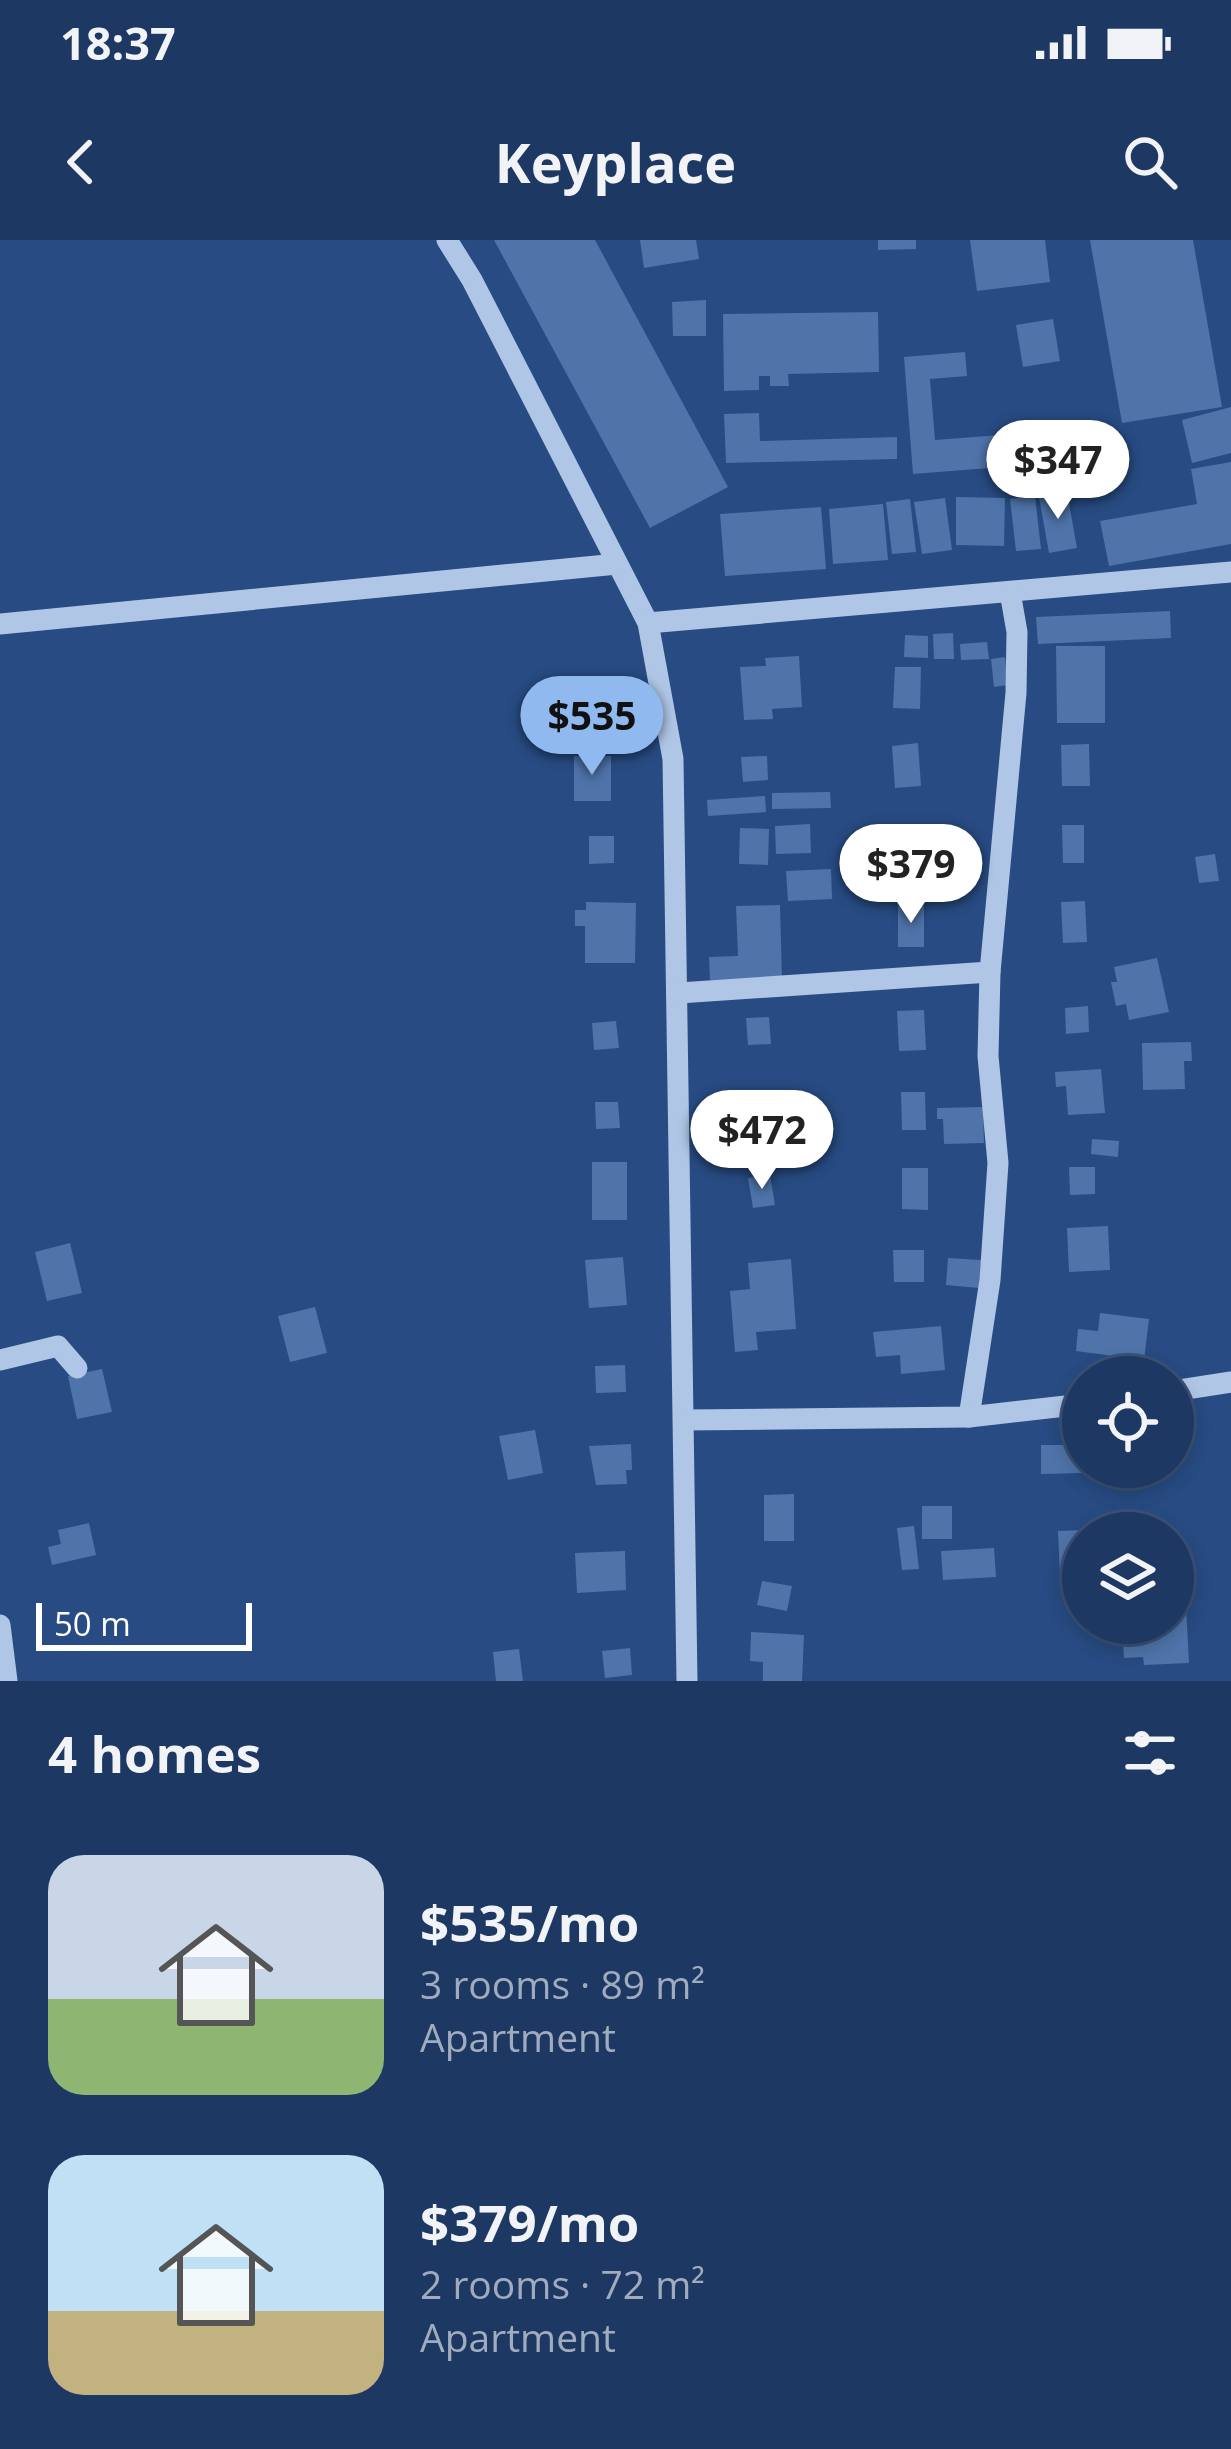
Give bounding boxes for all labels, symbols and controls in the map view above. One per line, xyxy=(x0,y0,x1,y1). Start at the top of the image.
text: 18:37 xyxy=(60,12,176,73)
text: Keyplace xyxy=(495,125,736,199)
icon: back xyxy=(48,129,114,195)
icon: search xyxy=(1117,129,1183,195)
pin: $347 xyxy=(987,420,1129,522)
text: $347 xyxy=(1013,432,1103,485)
pin: $535 xyxy=(521,676,663,778)
text: $535 xyxy=(547,688,637,741)
pin: $379 xyxy=(840,824,982,926)
text: $379 xyxy=(866,836,956,889)
pin: $472 xyxy=(691,1090,833,1192)
text: $472 xyxy=(717,1102,807,1155)
map controls xyxy=(1062,1356,1194,1644)
button: locate xyxy=(1062,1356,1194,1488)
button: layers xyxy=(1062,1512,1194,1644)
scale bar xyxy=(36,1597,252,1650)
text: 50 m xyxy=(54,1601,131,1646)
text: 4 homes xyxy=(48,1718,261,1788)
icon: filters xyxy=(1117,1720,1183,1786)
text: $535/mo xyxy=(420,1887,639,1957)
icon: home xyxy=(144,1903,288,2047)
text: 3 rooms · 89 m² xyxy=(420,1957,705,2010)
text: Apartment xyxy=(420,2010,616,2063)
text: $379/mo xyxy=(420,2187,639,2257)
icon: home xyxy=(144,2203,288,2347)
text: 2 rooms · 72 m² xyxy=(420,2257,705,2310)
text: Apartment xyxy=(420,2310,616,2363)

